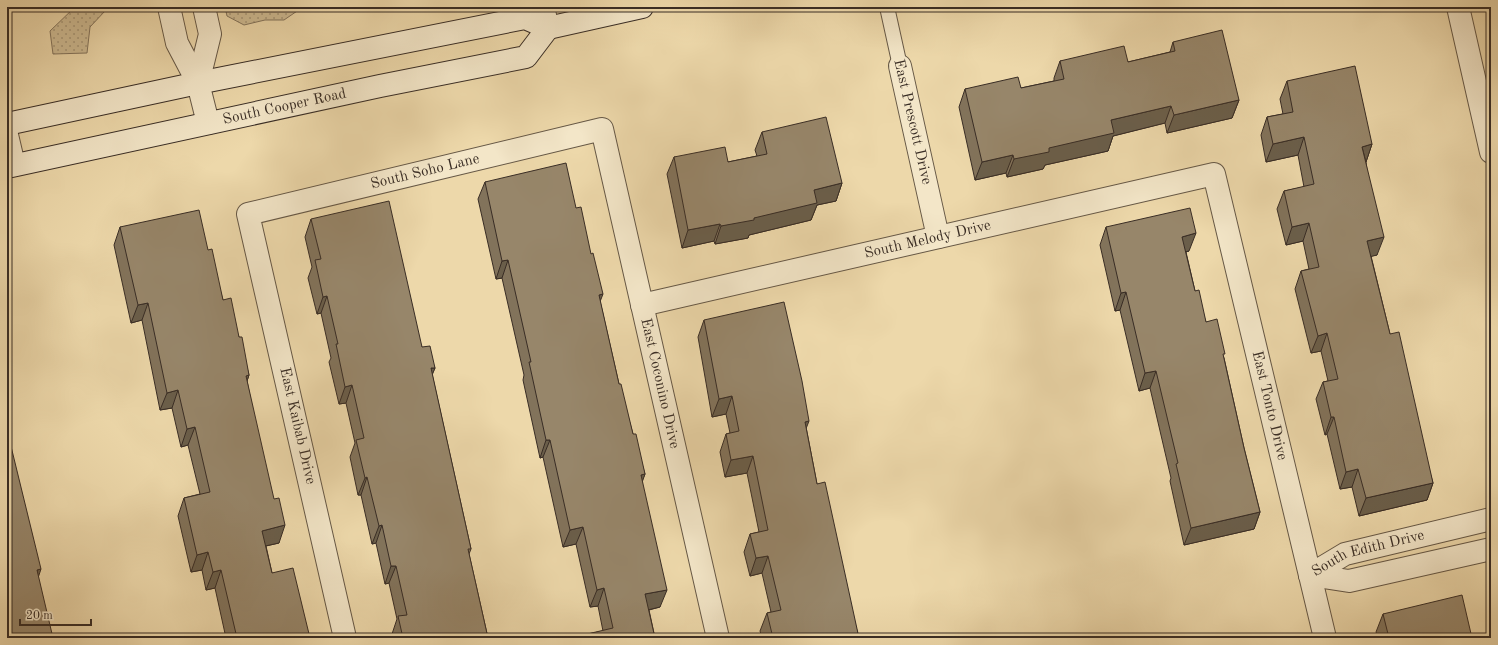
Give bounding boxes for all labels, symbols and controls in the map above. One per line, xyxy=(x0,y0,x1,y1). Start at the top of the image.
street label: East Prescott Drive xyxy=(890,58,934,186)
street label: South Cooper Road xyxy=(221,86,348,127)
street label: South Soho Lane xyxy=(369,151,481,192)
street label: South Melody Drive xyxy=(863,218,992,261)
street label: East Coconino Drive xyxy=(638,317,682,450)
street label: East Tonto Drive xyxy=(1249,349,1290,462)
street label: East Kaibab Drive xyxy=(276,366,318,486)
street label: South Edith Drive xyxy=(1309,528,1426,579)
scale bar xyxy=(20,601,91,627)
text: 20 m xyxy=(26,610,53,622)

